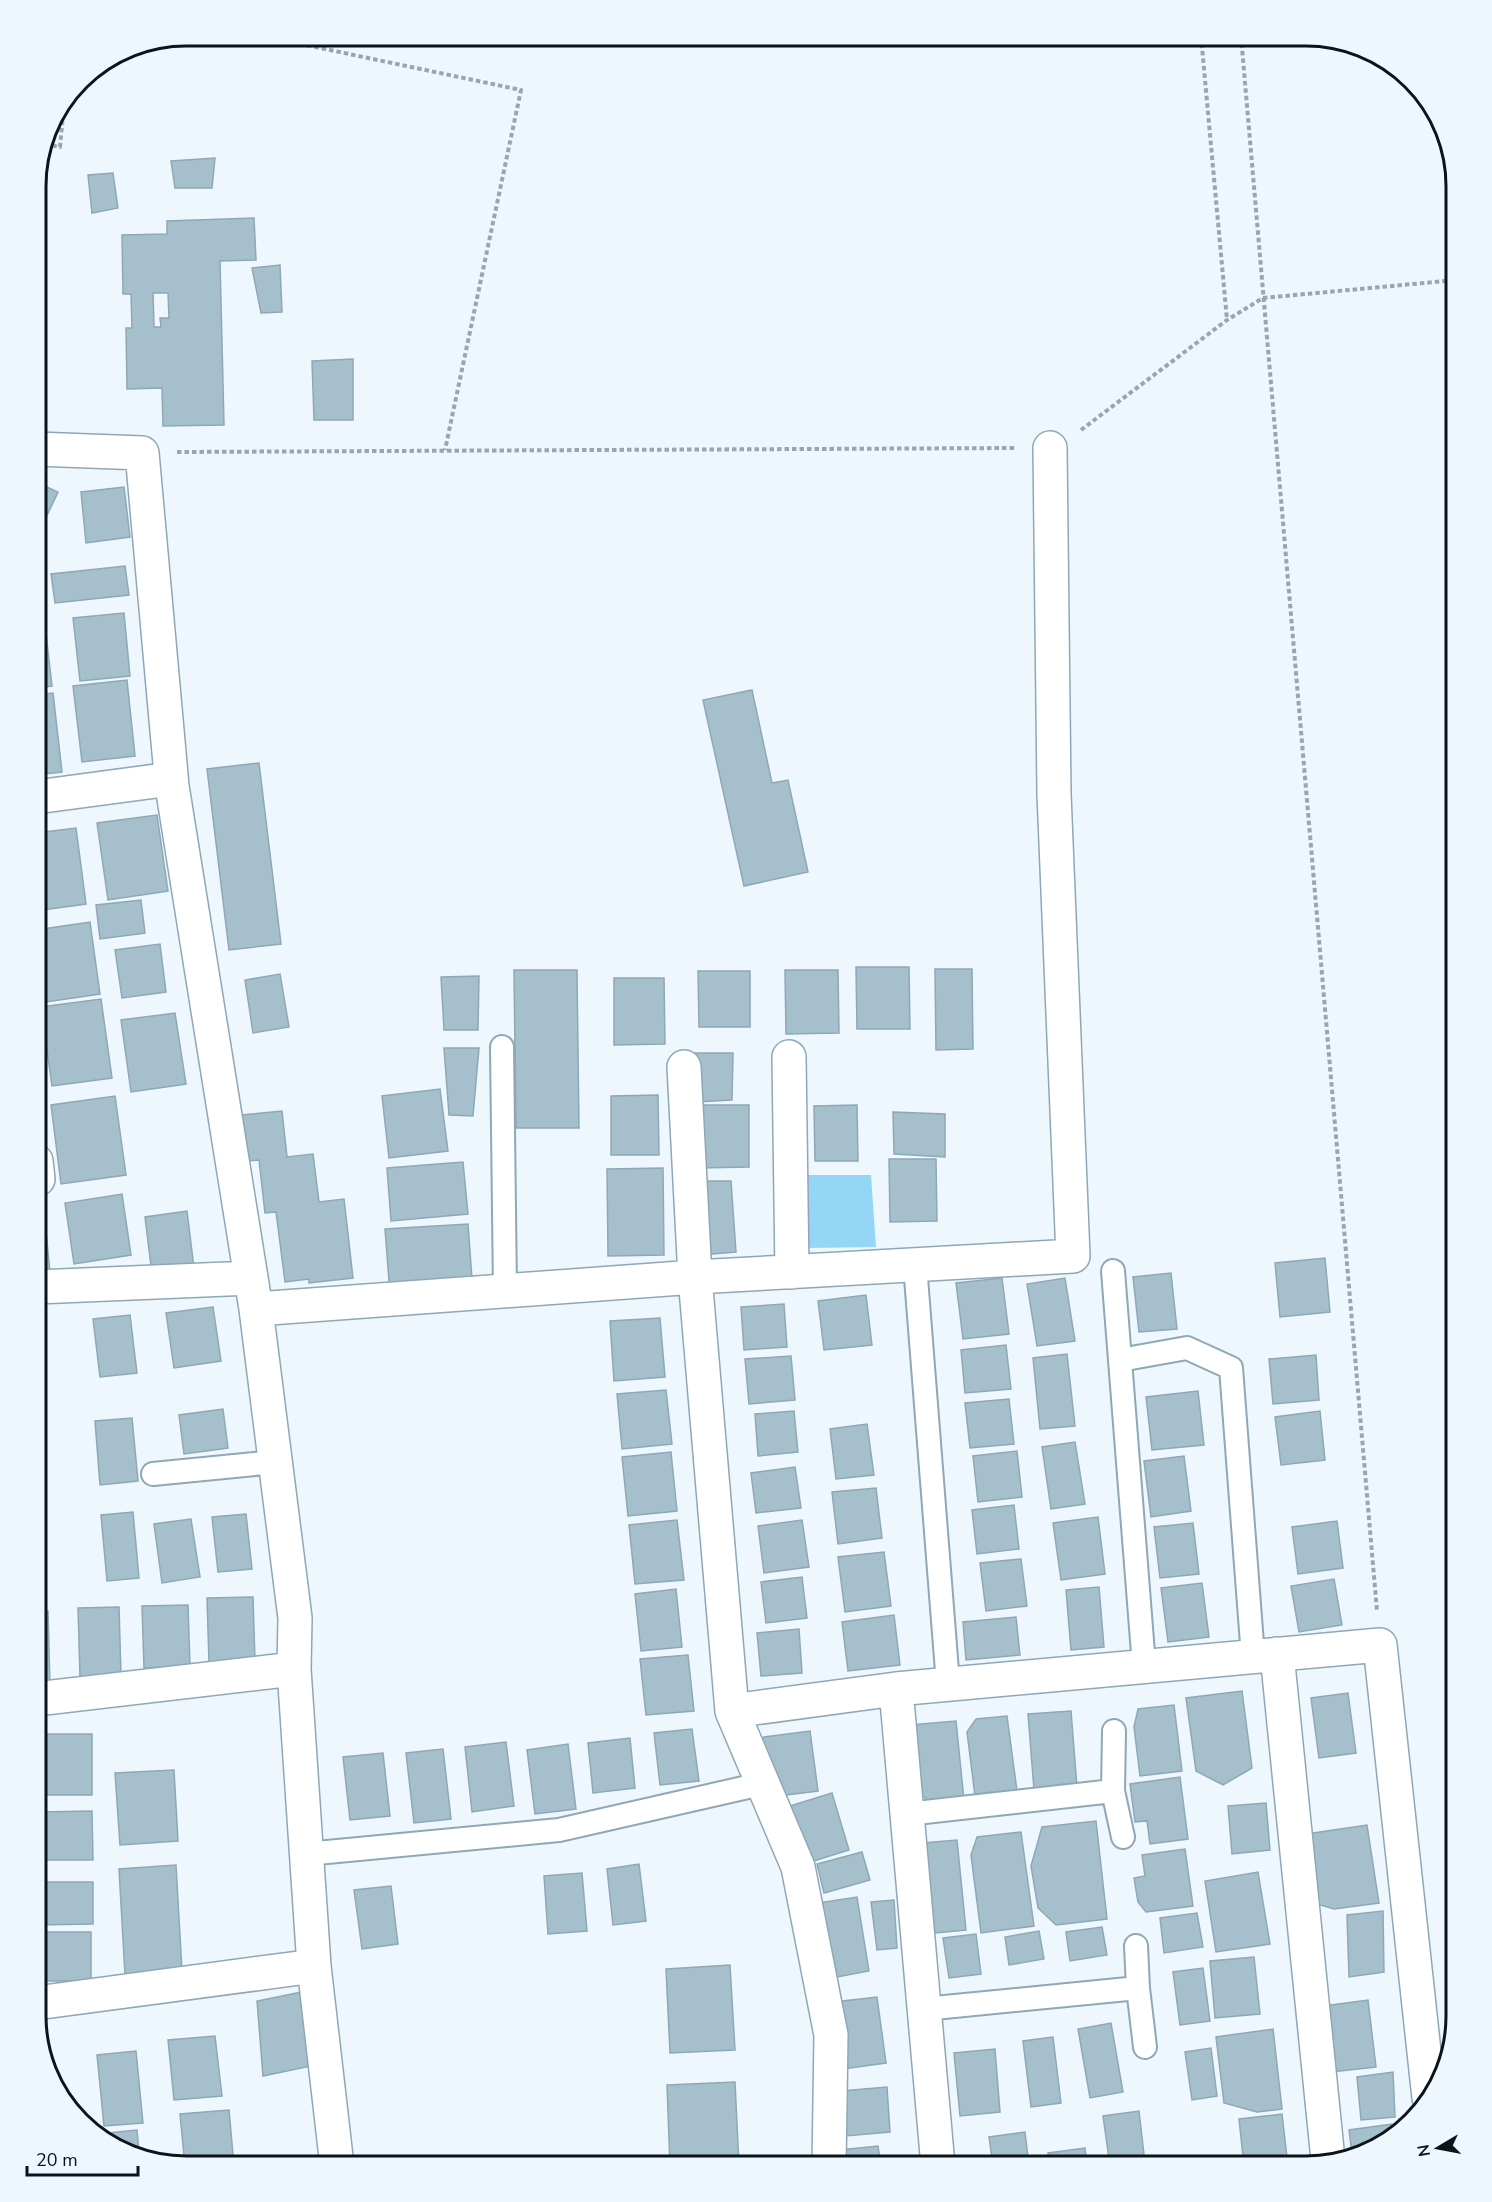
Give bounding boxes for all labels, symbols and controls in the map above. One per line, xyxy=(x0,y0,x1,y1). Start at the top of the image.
north arrow xyxy=(1408,2118,1468,2178)
scale bar xyxy=(27,2139,138,2177)
text: N xyxy=(1412,2143,1436,2158)
text: 20 m xyxy=(36,2148,78,2172)

